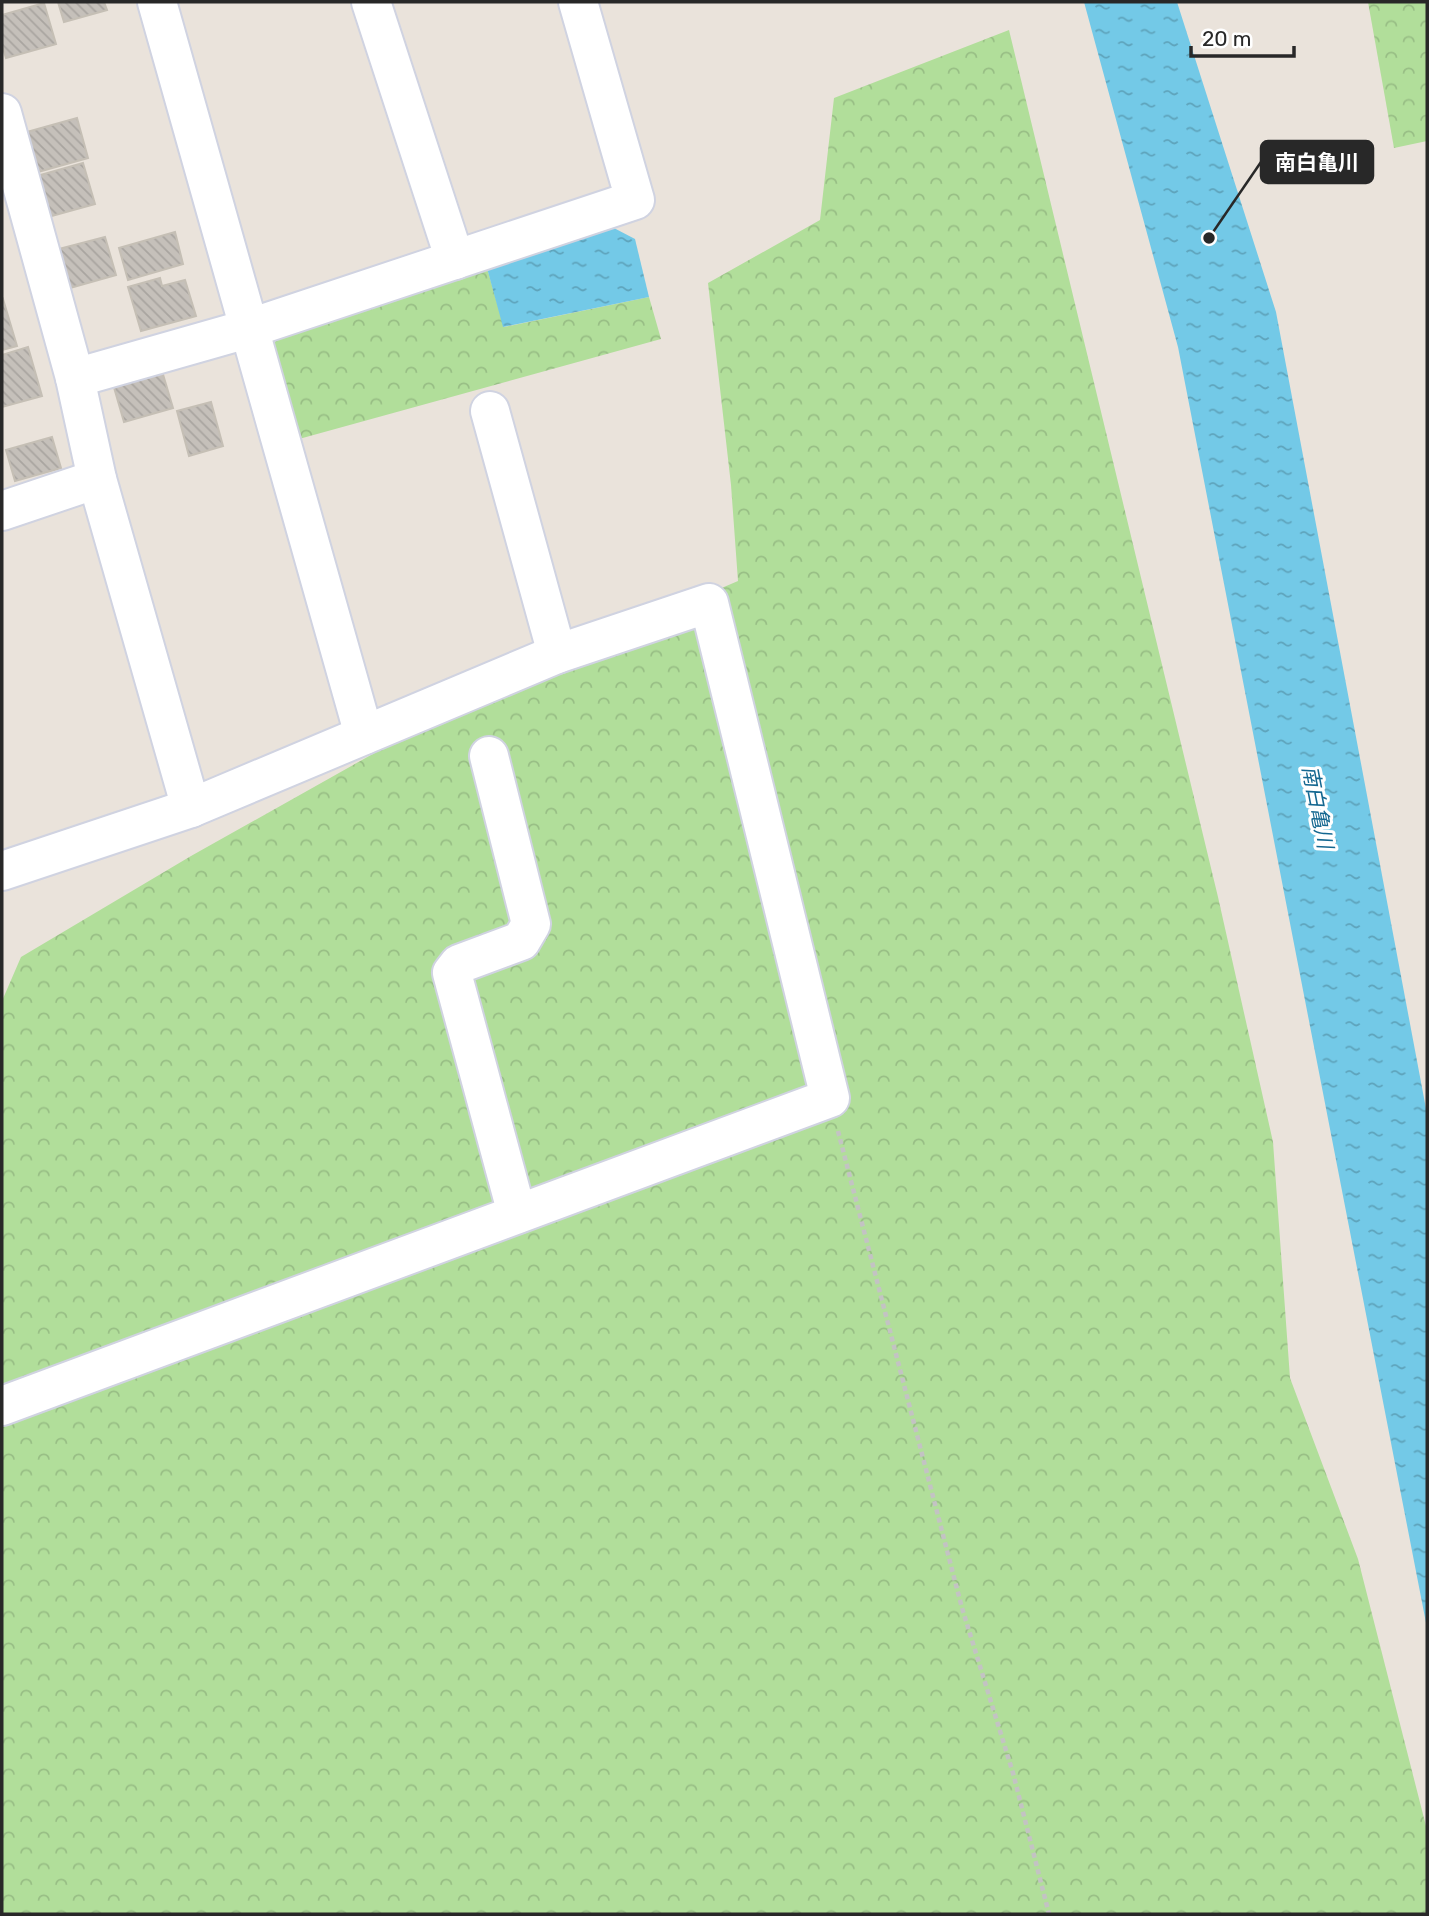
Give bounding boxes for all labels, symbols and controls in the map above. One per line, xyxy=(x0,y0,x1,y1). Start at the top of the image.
scale bar xyxy=(1191,14,1294,58)
text: 20 m xyxy=(1202,26,1251,51)
callout: 南白亀川 xyxy=(1261,141,1373,183)
text: 南白亀川 xyxy=(1275,150,1359,175)
water label: 南白亀川 xyxy=(1298,763,1339,853)

